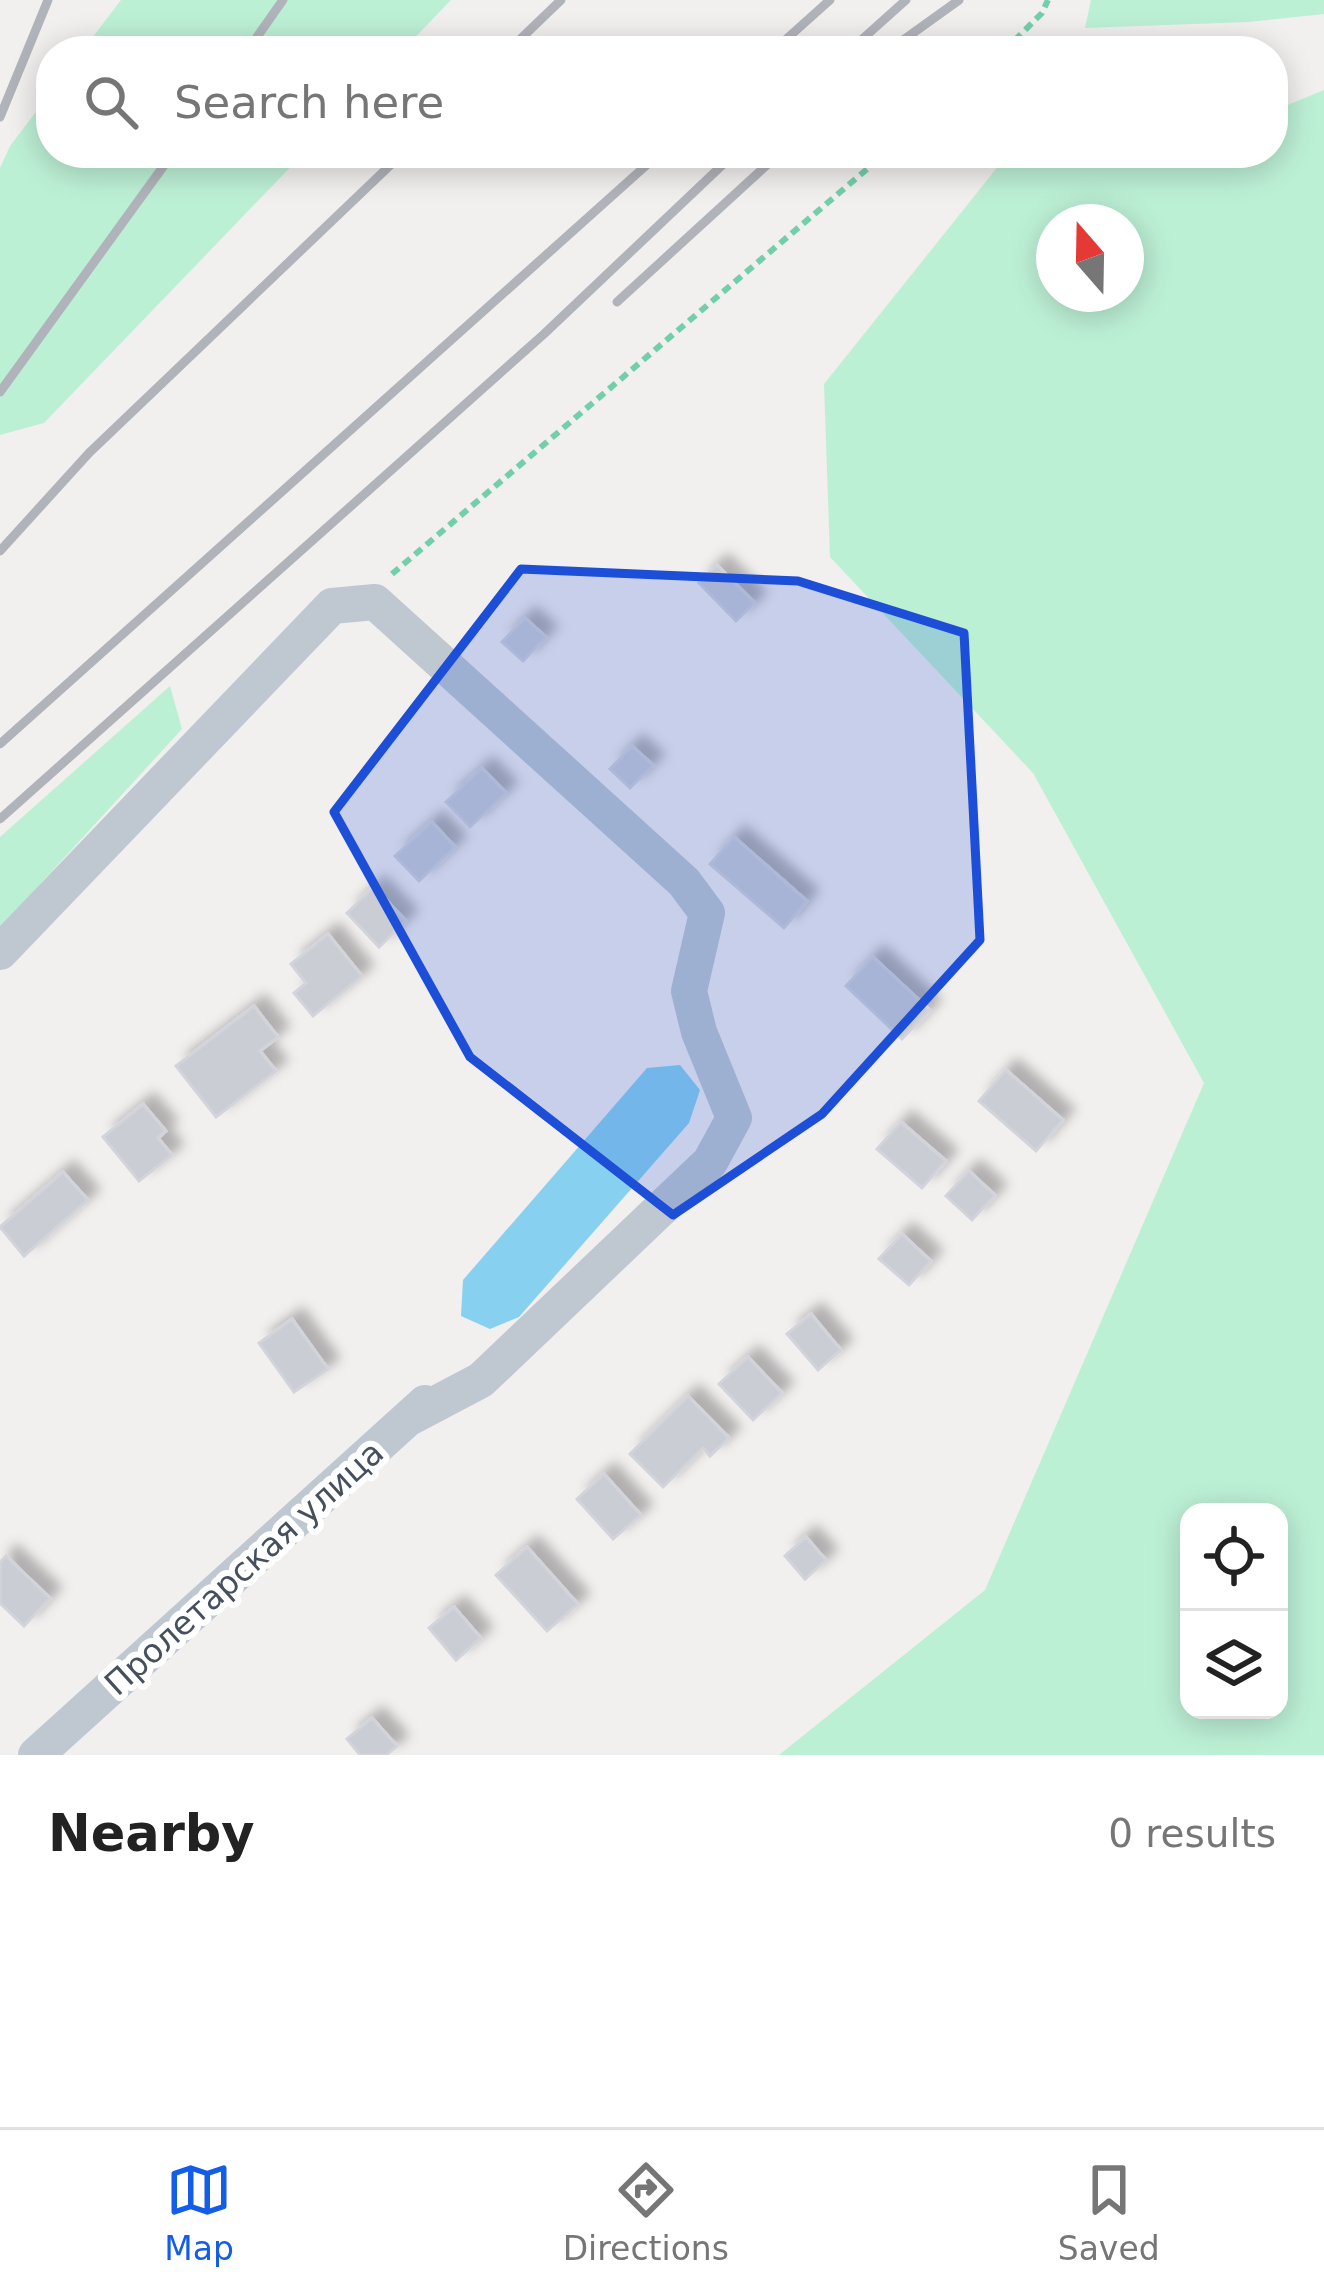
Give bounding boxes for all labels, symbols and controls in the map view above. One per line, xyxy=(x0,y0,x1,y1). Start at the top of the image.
search box xyxy=(36,36,1288,168)
icon: search xyxy=(78,69,144,135)
text: Search here xyxy=(174,76,444,129)
north arrow xyxy=(1036,204,1144,312)
street label: Пролетарская улица xyxy=(97,1433,391,1703)
map controls xyxy=(1180,1503,1288,1719)
button: locate xyxy=(1180,1503,1288,1611)
button: layers xyxy=(1180,1611,1288,1719)
text: Nearby xyxy=(48,1804,255,1863)
text: 0 results xyxy=(1108,1811,1276,1856)
tab: Map xyxy=(164,2157,234,2268)
tab: Directions xyxy=(563,2157,729,2268)
tab: Saved xyxy=(1058,2157,1160,2268)

